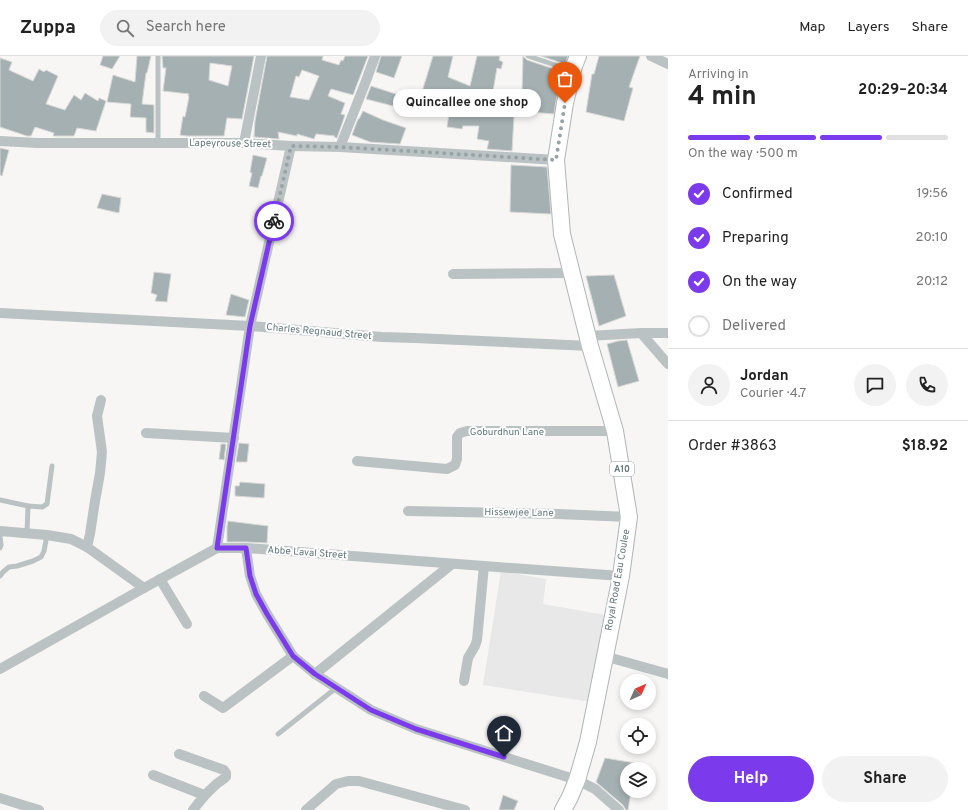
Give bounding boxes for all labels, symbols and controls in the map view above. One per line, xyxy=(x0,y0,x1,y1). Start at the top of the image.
search box xyxy=(100,10,380,46)
text: Zuppa xyxy=(20,16,76,40)
icon: search xyxy=(114,17,136,39)
text: Search here xyxy=(146,18,226,37)
text: Map xyxy=(799,19,825,36)
text: Layers xyxy=(847,19,889,36)
text: Share xyxy=(911,19,948,36)
pin xyxy=(548,62,582,103)
text: Arriving in xyxy=(688,67,749,83)
icon: bag xyxy=(554,68,576,90)
text: 4 min xyxy=(688,81,757,114)
text: 20:29–20:34 xyxy=(858,81,948,100)
callout: Quincallee one shop xyxy=(393,89,541,117)
text: Quincallee one shop xyxy=(406,95,528,111)
street label: Lapeyrouse Street xyxy=(189,137,271,151)
text: On the way · 500 m xyxy=(688,146,798,162)
icon: check xyxy=(688,183,710,205)
text: Confirmed xyxy=(722,185,793,204)
text: 19:56 xyxy=(917,186,948,202)
courier xyxy=(254,201,294,241)
icon: bike xyxy=(263,210,285,232)
icon: check xyxy=(688,227,710,249)
text: Preparing xyxy=(722,229,789,248)
text: 20:10 xyxy=(916,230,948,246)
icon: check xyxy=(688,271,710,293)
text: On the way xyxy=(722,273,797,292)
text: 20:12 xyxy=(916,274,948,290)
text: Delivered xyxy=(722,317,786,336)
street label: Charles Regnaud Street xyxy=(266,321,373,343)
button: person xyxy=(688,364,730,406)
button: chat xyxy=(854,364,896,406)
button: phone xyxy=(906,364,948,406)
text: Jordan xyxy=(740,367,789,386)
text: Courier · 4.7 xyxy=(740,386,806,402)
street label: Goburdhun Lane xyxy=(470,426,544,439)
text: Order #3863 xyxy=(688,437,777,456)
text: $18.92 xyxy=(902,437,948,456)
road number: A10 xyxy=(610,462,634,476)
street label: Hissewjee Lane xyxy=(484,506,554,520)
street label: Royal Road Eau Coulee xyxy=(603,528,633,632)
street label: Abbe Laval Street xyxy=(267,544,347,562)
north arrow xyxy=(620,674,656,710)
map controls xyxy=(620,674,656,798)
pin xyxy=(487,716,521,757)
button: locate xyxy=(620,718,656,754)
icon: home xyxy=(493,722,515,744)
button: Help xyxy=(688,756,814,802)
button: Share xyxy=(822,756,948,802)
button: layers xyxy=(620,762,656,798)

